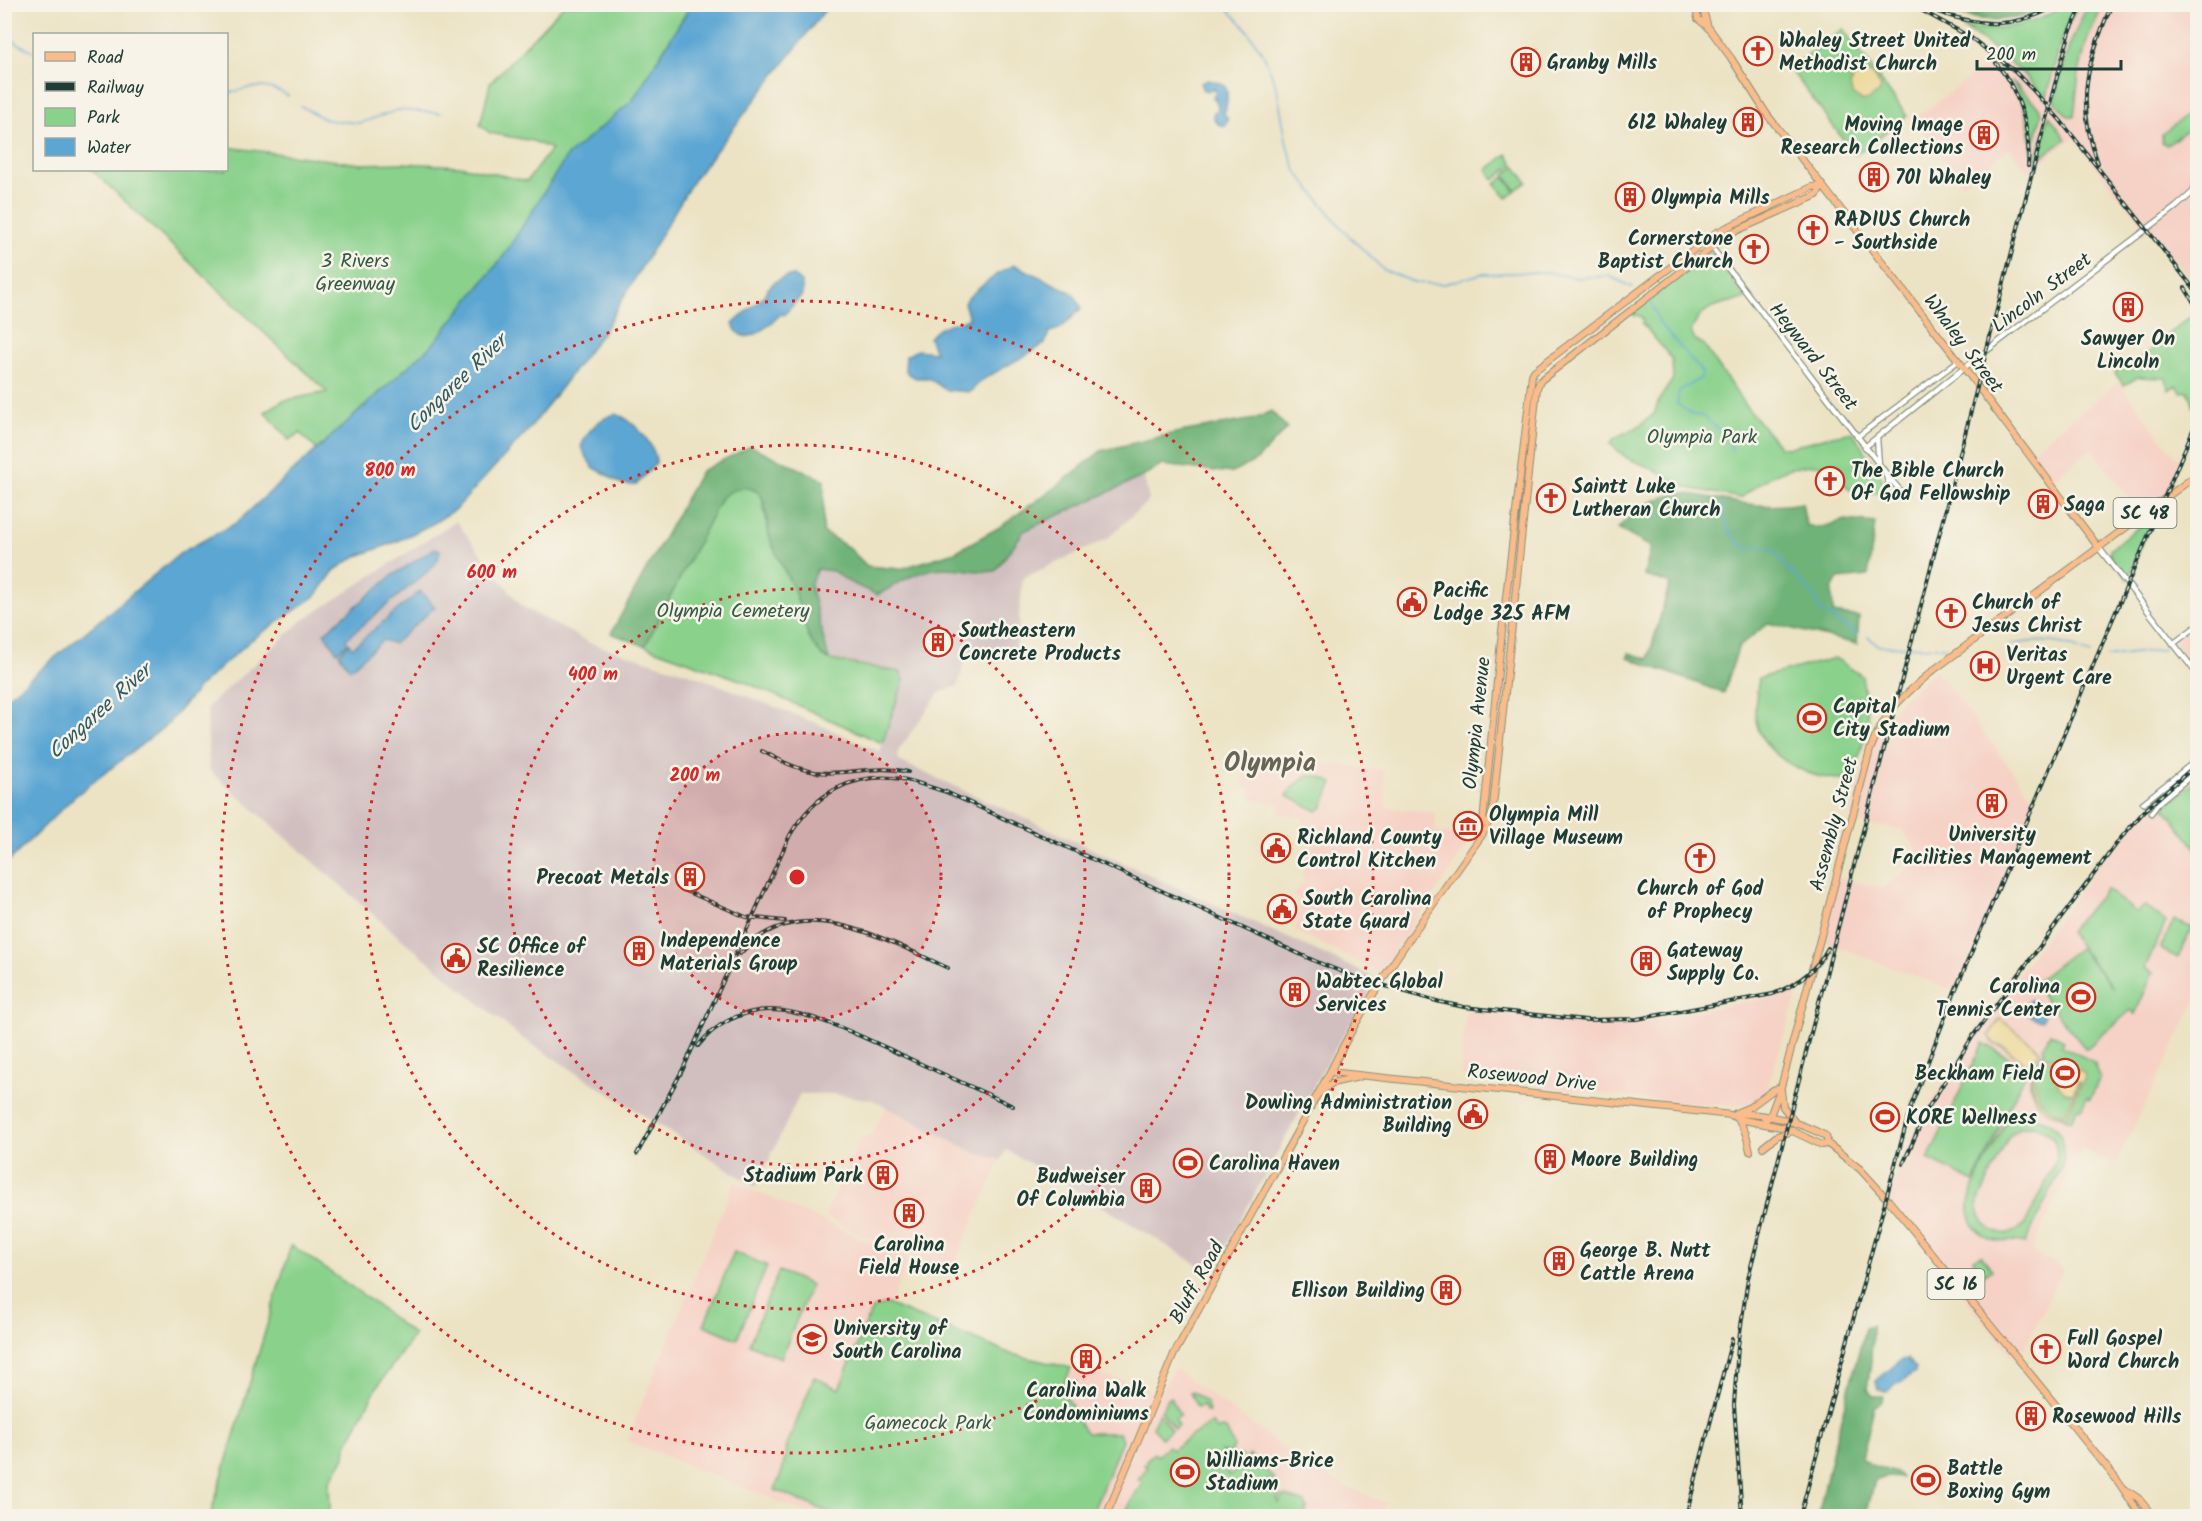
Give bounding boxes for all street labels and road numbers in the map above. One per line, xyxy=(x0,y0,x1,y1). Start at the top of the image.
street label: Lincoln Street xyxy=(1985,245,2099,342)
street label: Whaley Street xyxy=(1914,288,2011,401)
street label: Heyward Street xyxy=(1760,296,1865,418)
road number: SC 48 xyxy=(2114,498,2176,528)
street label: Olympia Avenue xyxy=(1455,655,1501,791)
street label: Assembly Street xyxy=(1802,754,1868,895)
street label: Rosewood Drive xyxy=(1466,1056,1598,1102)
street label: Bluff Road xyxy=(1162,1235,1234,1330)
road number: SC 16 xyxy=(1928,1269,1984,1299)

